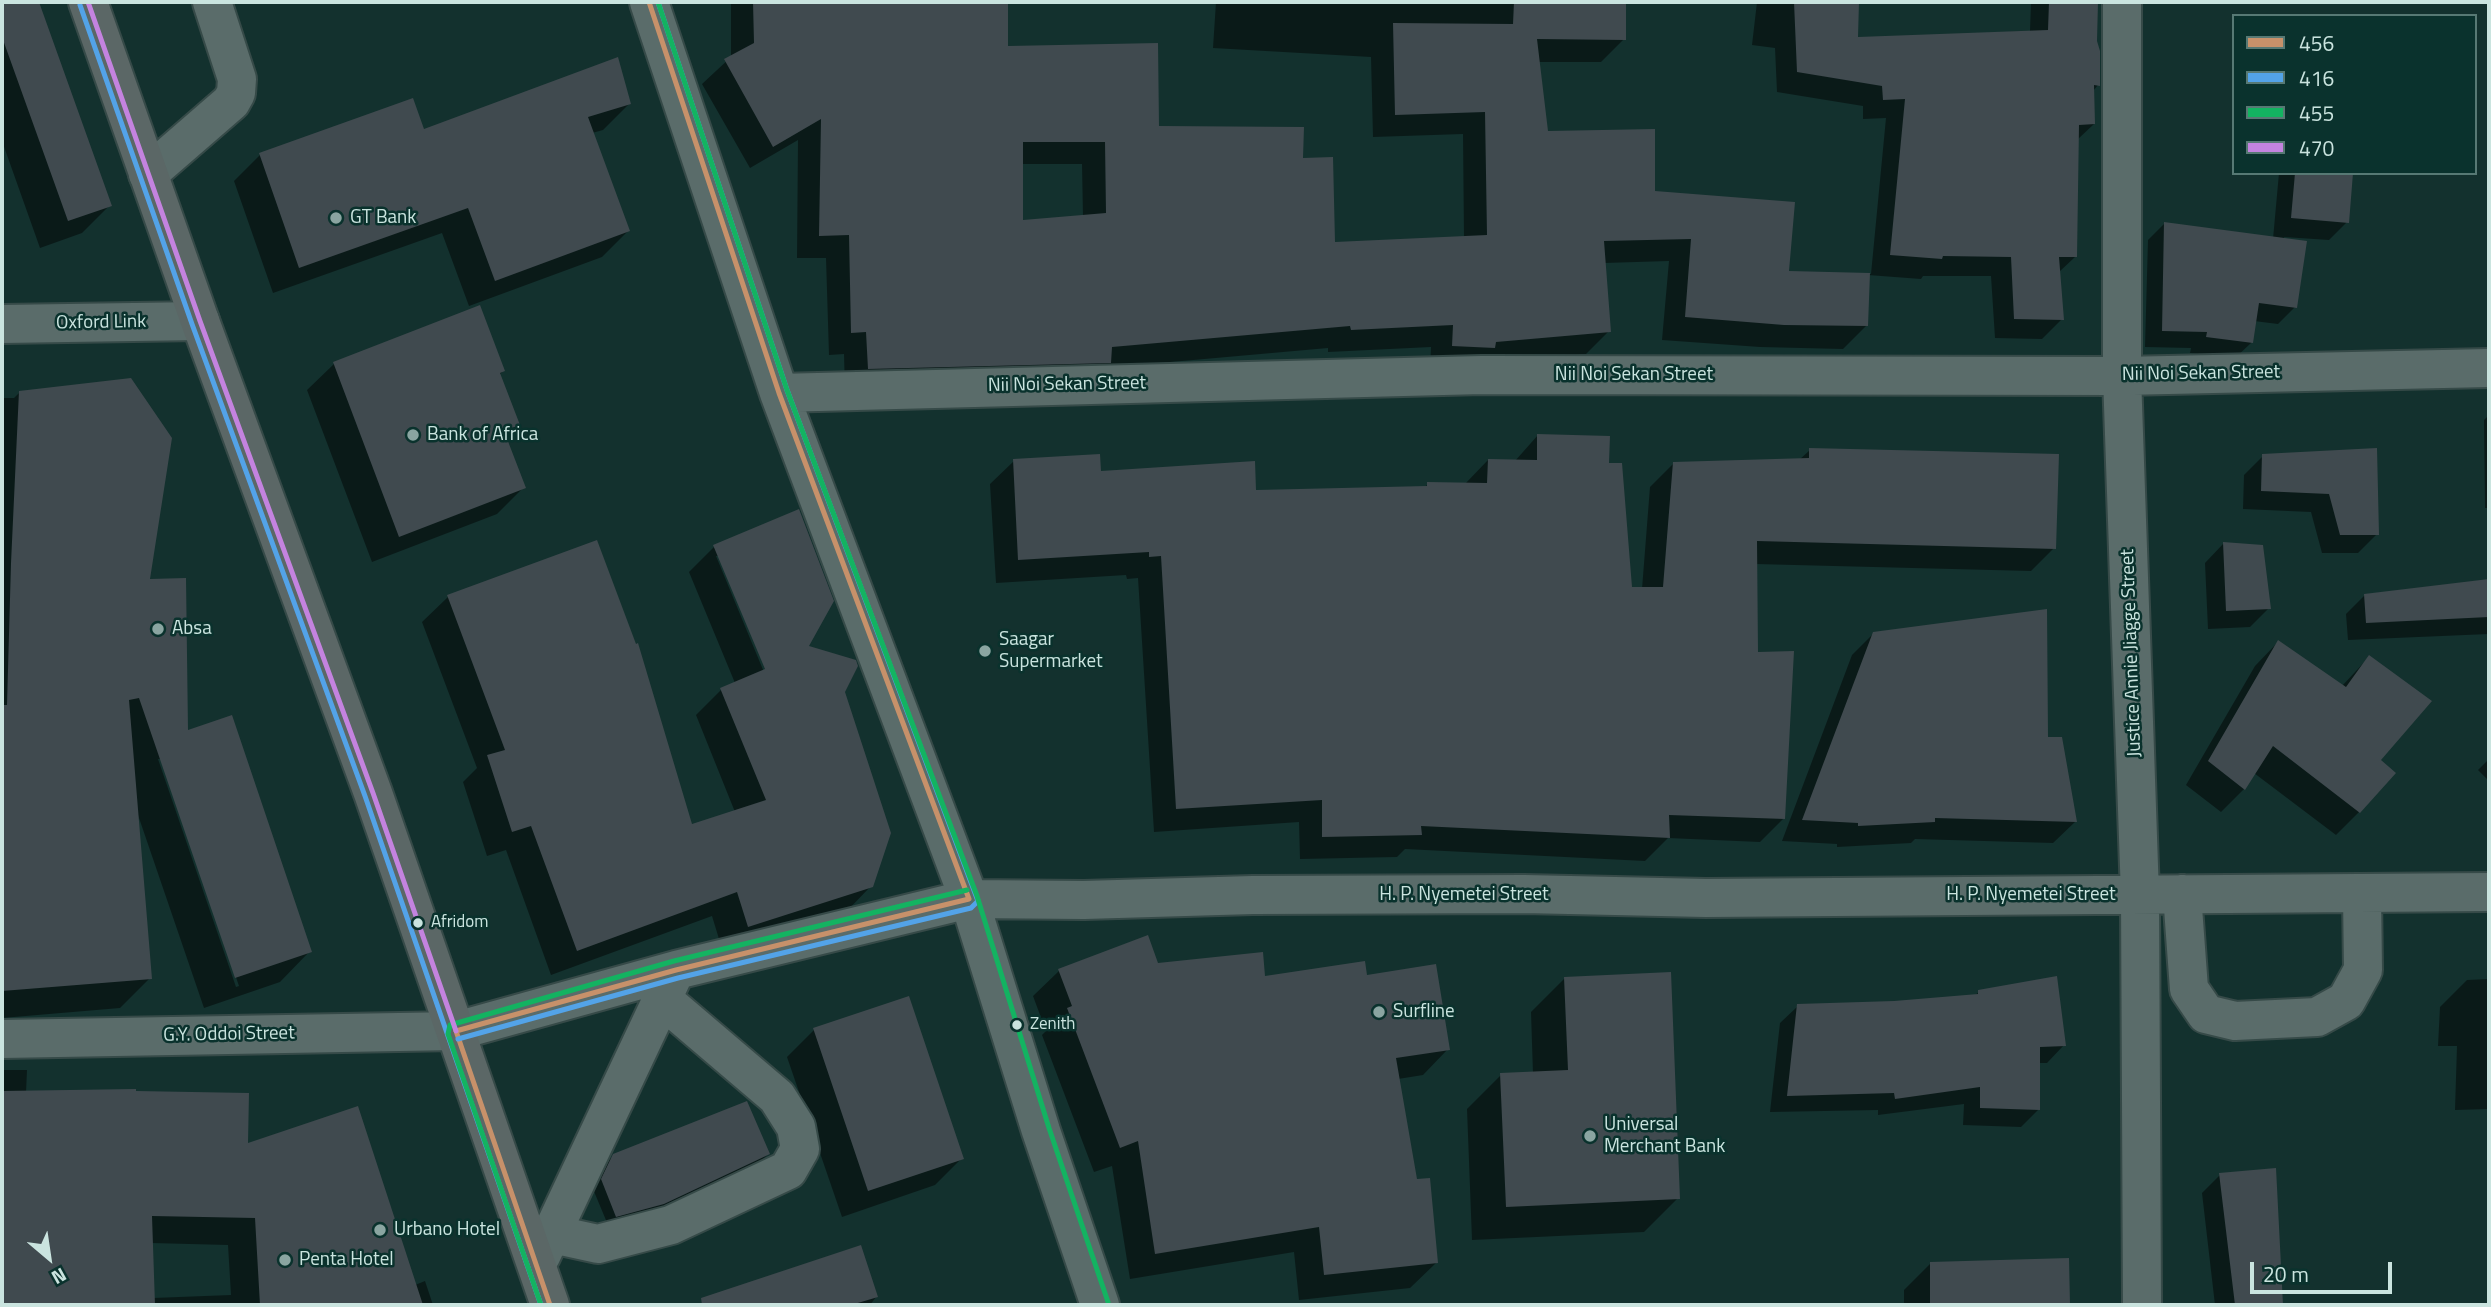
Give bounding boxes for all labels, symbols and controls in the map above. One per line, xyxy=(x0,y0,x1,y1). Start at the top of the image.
legend xyxy=(2232,14,2477,175)
text: 456 xyxy=(2299,27,2334,59)
text: 416 xyxy=(2299,62,2334,94)
text: 455 xyxy=(2299,97,2334,129)
text: 470 xyxy=(2299,132,2334,164)
place label: GT Bank xyxy=(350,207,416,229)
marker: GT Bank xyxy=(328,210,344,226)
street label: Oxford Link xyxy=(56,311,146,335)
street label: Nii Noi Sekan Street xyxy=(2122,361,2280,387)
street label: Nii Noi Sekan Street xyxy=(1555,364,1713,386)
street label: Nii Noi Sekan Street xyxy=(988,372,1146,398)
place label: Bank of Africa xyxy=(427,424,538,446)
marker: Bank of Africa xyxy=(405,427,421,443)
street label: Justice Annie Jiagge Street xyxy=(2117,549,2147,757)
place label: Absa xyxy=(172,618,212,640)
marker: Absa xyxy=(150,621,166,637)
place label: Saagar Supermarket xyxy=(999,629,1103,673)
marker: Saagar Supermarket xyxy=(977,643,993,659)
street label: H. P. Nyemetei Street xyxy=(1379,884,1549,906)
street label: H. P. Nyemetei Street xyxy=(1946,884,2116,906)
place label: Afridom xyxy=(431,913,488,933)
marker: Afridom xyxy=(411,916,425,930)
place label: Surfline xyxy=(1393,1001,1455,1023)
marker: Surfline xyxy=(1371,1004,1387,1020)
place label: Zenith xyxy=(1030,1015,1075,1035)
marker: Zenith xyxy=(1010,1018,1024,1032)
street label: G.Y. Oddoi Street xyxy=(163,1022,295,1048)
place label: Universal Merchant Bank xyxy=(1604,1114,1725,1158)
marker: Universal Merchant Bank xyxy=(1582,1128,1598,1144)
place label: Urbano Hotel xyxy=(394,1219,500,1241)
marker: Urbano Hotel xyxy=(372,1222,388,1238)
north arrow xyxy=(14,1223,84,1293)
scale bar xyxy=(2253,1248,2395,1292)
place label: Penta Hotel xyxy=(299,1249,394,1271)
marker: Penta Hotel xyxy=(277,1252,293,1268)
text: 20 m xyxy=(2263,1258,2309,1290)
text: N xyxy=(47,1261,72,1293)

